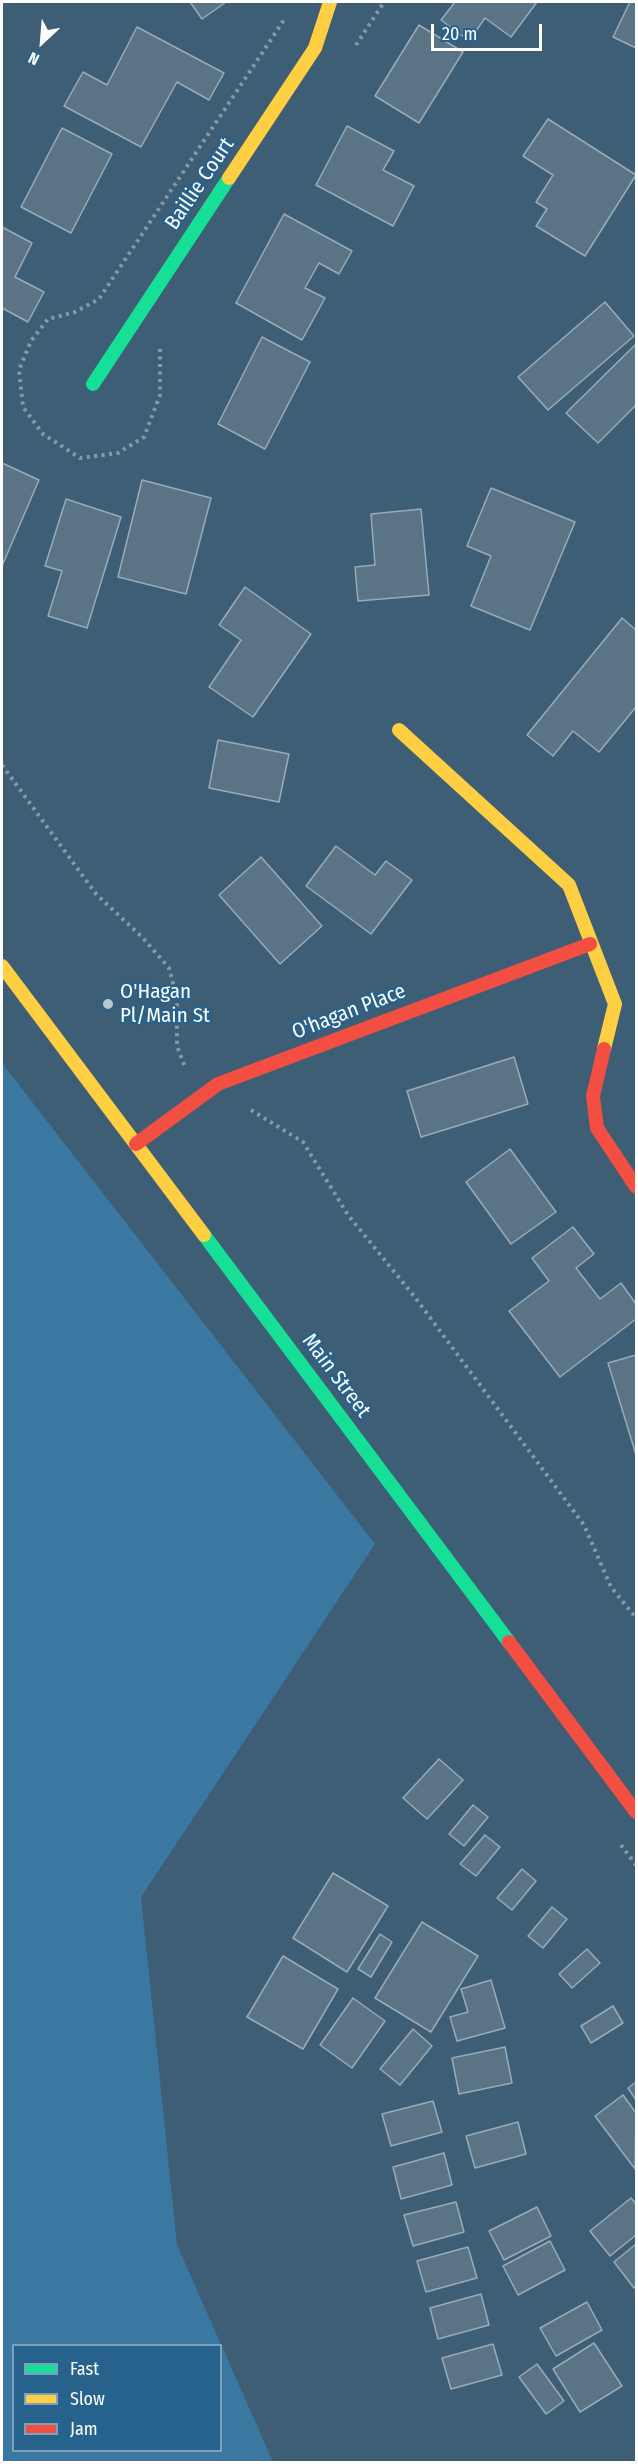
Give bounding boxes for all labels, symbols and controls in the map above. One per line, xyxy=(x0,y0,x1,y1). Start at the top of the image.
north arrow xyxy=(12,12,72,72)
scale bar xyxy=(434,12,545,50)
text: 20 m xyxy=(442,23,477,45)
text: N xyxy=(25,48,42,69)
street label: Baillie Court xyxy=(160,133,240,235)
place label: O'Hagan Pl/Main St xyxy=(120,979,210,1029)
street label: O'hagan Place xyxy=(289,979,409,1045)
marker: O'Hagan Pl/Main St xyxy=(101,997,115,1011)
street label: Main Street xyxy=(296,1329,376,1423)
legend xyxy=(12,2344,222,2452)
text: Fast xyxy=(70,2358,99,2380)
text: Slow xyxy=(70,2388,105,2410)
text: Jam xyxy=(70,2418,98,2440)

